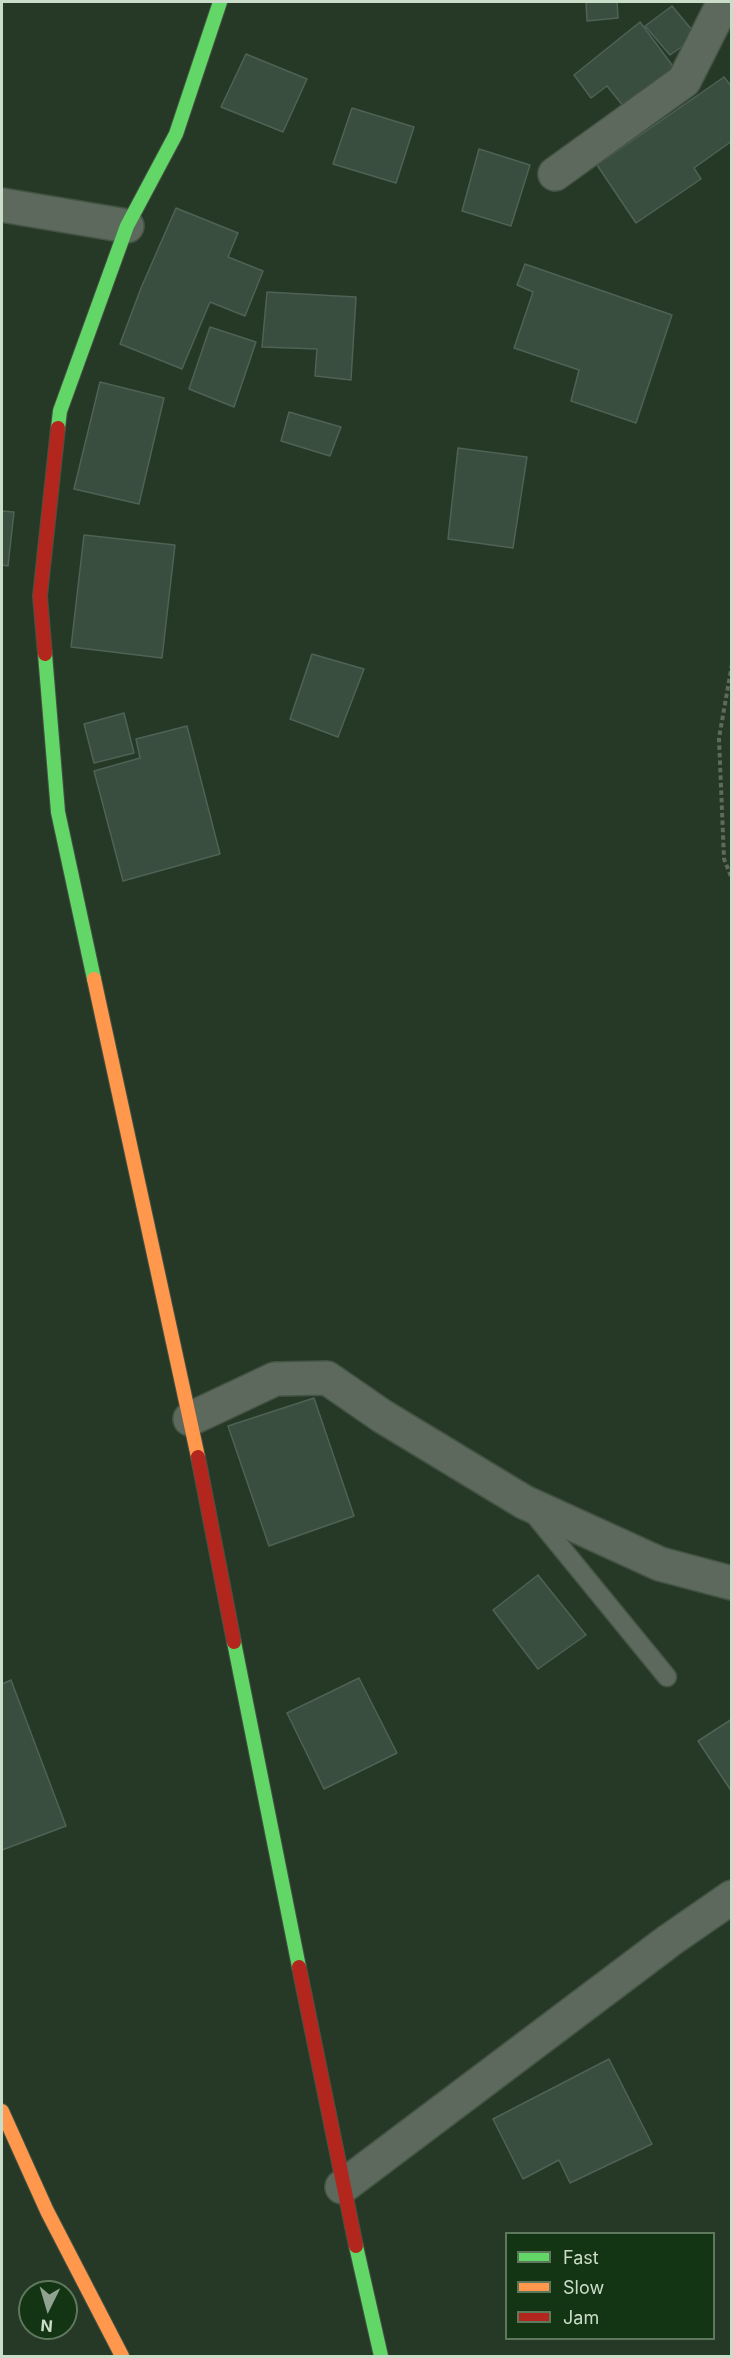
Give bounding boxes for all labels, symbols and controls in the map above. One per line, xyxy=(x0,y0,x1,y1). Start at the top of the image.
legend xyxy=(505,2232,715,2340)
text: Fast xyxy=(563,2247,599,2268)
text: Slow xyxy=(563,2277,604,2298)
north arrow xyxy=(18,2280,78,2340)
text: Jam xyxy=(563,2307,599,2328)
text: N xyxy=(40,2315,54,2336)

